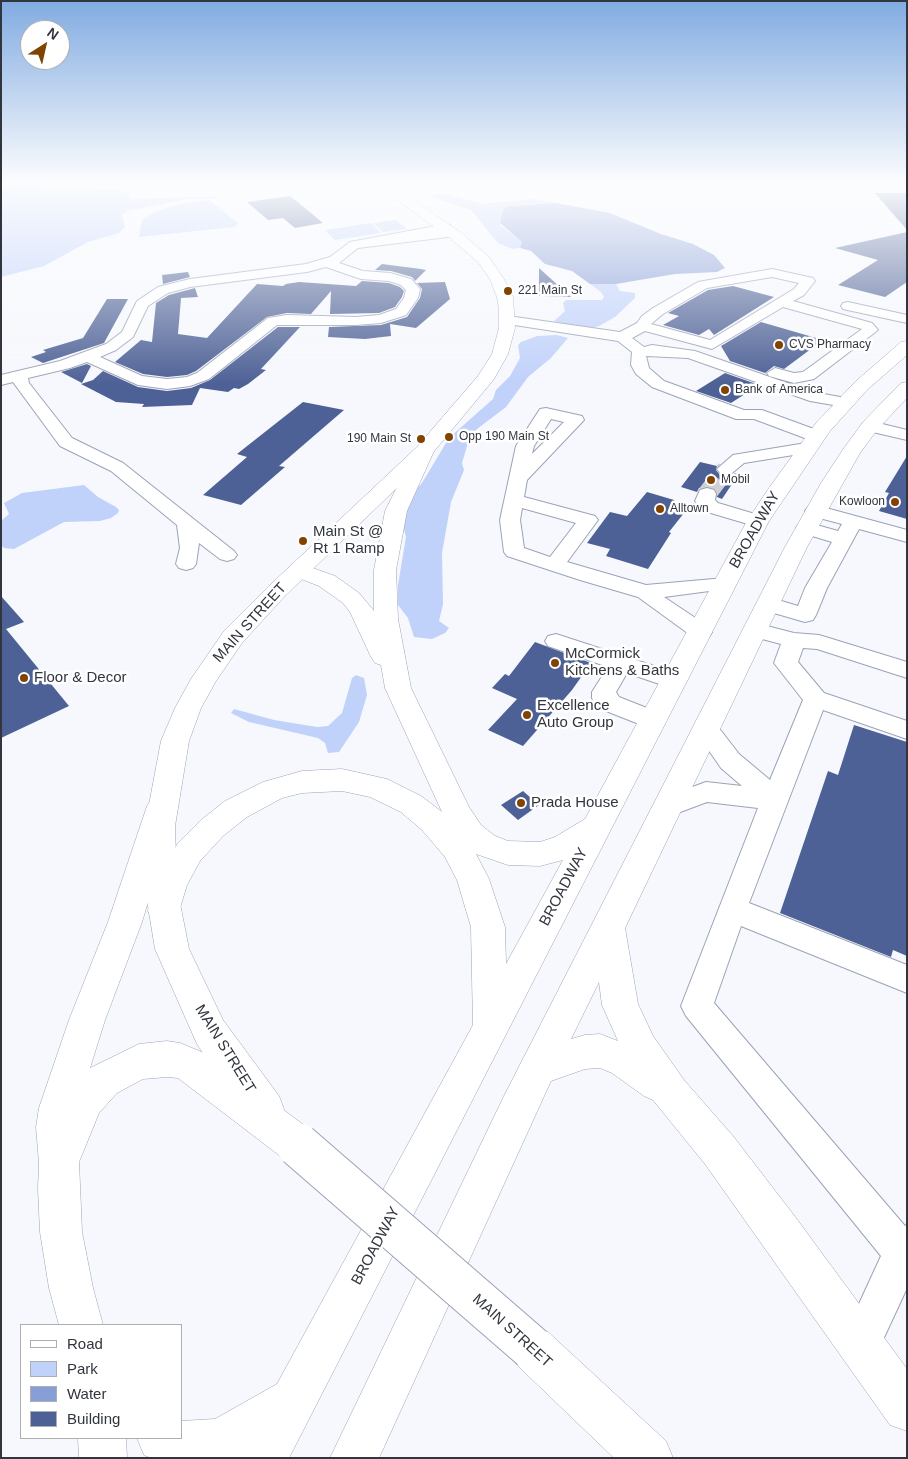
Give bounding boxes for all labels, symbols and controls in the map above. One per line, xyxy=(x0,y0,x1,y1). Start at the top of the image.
north arrow xyxy=(20,20,70,70)
text: N xyxy=(44,24,62,43)
place label: 221 Main St xyxy=(518,284,582,298)
marker: 221 Main St xyxy=(502,285,514,297)
place label: CVS Pharmacy xyxy=(789,338,871,352)
marker: CVS Pharmacy xyxy=(773,339,785,351)
place label: Bank of America xyxy=(735,383,823,397)
marker: Bank of America xyxy=(719,384,731,396)
place label: Opp 190 Main St xyxy=(459,430,549,444)
marker: Opp 190 Main St xyxy=(443,431,455,443)
place label: 190 Main St xyxy=(347,432,411,446)
marker: 190 Main St xyxy=(415,433,427,445)
place label: Mobil xyxy=(721,473,750,487)
marker: Mobil xyxy=(705,474,717,486)
street label: BROADWAY xyxy=(726,488,784,572)
place label: Kowloon xyxy=(839,495,885,509)
marker: Kowloon xyxy=(889,496,901,508)
place label: Alltown xyxy=(670,502,709,516)
marker: Alltown xyxy=(654,503,666,515)
place label: Main St @ Rt 1 Ramp xyxy=(313,523,385,558)
marker: Main St @ Rt 1 Ramp xyxy=(297,535,309,547)
street label: MAIN STREET xyxy=(210,580,290,666)
place label: McCormick Kitchens & Baths xyxy=(565,645,679,680)
marker: McCormick Kitchens & Baths xyxy=(549,657,561,669)
place label: Floor & Decor xyxy=(34,669,127,687)
marker: Floor & Decor xyxy=(18,672,30,684)
place label: Excellence Auto Group xyxy=(537,697,614,732)
marker: Excellence Auto Group xyxy=(521,709,533,721)
place label: Prada House xyxy=(531,794,619,812)
marker: Prada House xyxy=(515,797,527,809)
street label: BROADWAY xyxy=(536,845,592,929)
street label: MAIN STREET xyxy=(191,1001,259,1097)
street label: BROADWAY xyxy=(348,1204,404,1288)
street label: MAIN STREET xyxy=(469,1291,555,1371)
legend xyxy=(20,1324,182,1439)
text: Road xyxy=(67,1335,103,1352)
text: Park xyxy=(67,1360,98,1377)
text: Water xyxy=(67,1385,106,1402)
text: Building xyxy=(67,1410,120,1427)

